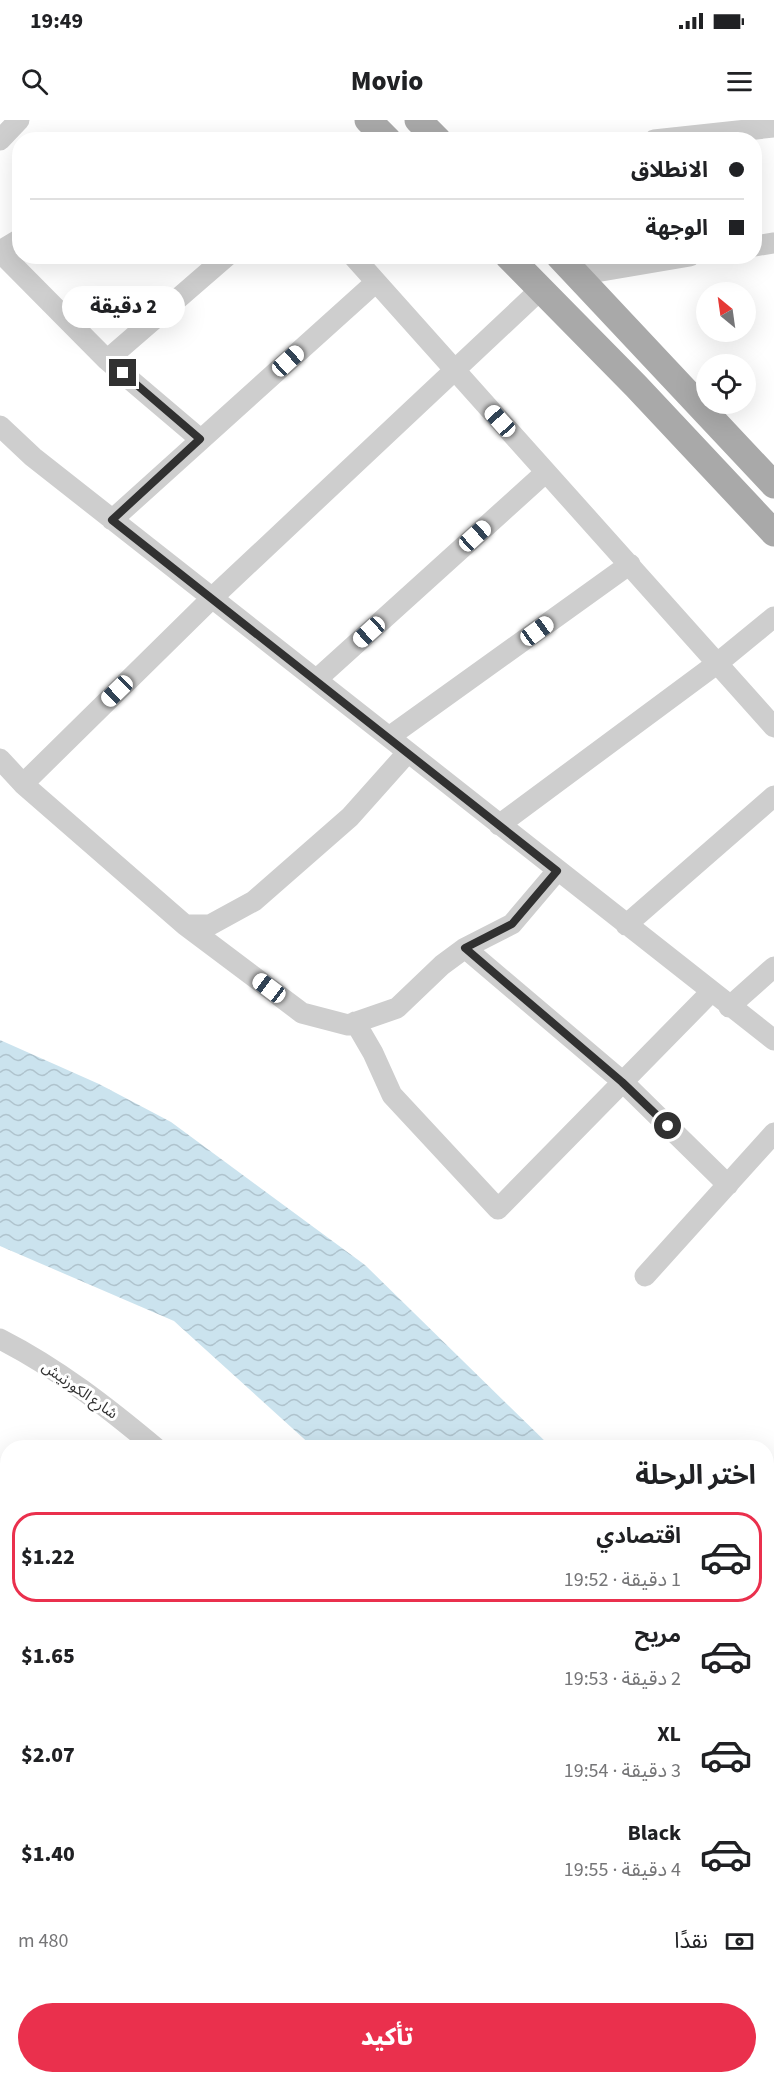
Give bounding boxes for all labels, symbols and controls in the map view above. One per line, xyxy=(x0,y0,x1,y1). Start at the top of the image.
text: 19:49 xyxy=(30,5,83,37)
text: Movio xyxy=(351,62,423,101)
icon: search xyxy=(18,65,51,98)
icon: menu xyxy=(723,65,756,98)
text: الانطلاق xyxy=(631,154,708,186)
text: الوجهة xyxy=(645,212,708,244)
north arrow xyxy=(696,282,756,342)
map controls xyxy=(696,282,756,414)
callout: 2 دقيقة xyxy=(62,286,184,328)
text: 2 دقيقة xyxy=(90,293,157,321)
car xyxy=(269,342,307,380)
button: locate xyxy=(696,354,756,414)
route end xyxy=(109,359,136,386)
car xyxy=(481,402,519,440)
car xyxy=(456,517,494,555)
car xyxy=(350,613,388,651)
car xyxy=(517,613,557,649)
car xyxy=(98,672,136,710)
car xyxy=(249,970,289,1006)
route start xyxy=(654,1112,681,1139)
street label: شارع الكورنيش xyxy=(37,1357,122,1425)
text: اختر الرحلة xyxy=(635,1456,756,1495)
text: اقتصادي xyxy=(596,1520,681,1552)
icon: car xyxy=(699,1530,753,1584)
text: $1.22 xyxy=(21,1541,75,1573)
text: 1 دقيقة · 19:52 xyxy=(564,1566,681,1594)
text: مريح xyxy=(635,1619,681,1651)
icon: car xyxy=(699,1629,753,1683)
text: $1.65 xyxy=(21,1640,75,1672)
text: 2 دقيقة · 19:53 xyxy=(564,1665,681,1693)
text: XL xyxy=(657,1718,681,1750)
icon: car xyxy=(699,1728,753,1782)
text: $2.07 xyxy=(21,1739,75,1771)
text: 3 دقيقة · 19:54 xyxy=(564,1757,681,1785)
text: Black xyxy=(627,1817,681,1849)
icon: car xyxy=(699,1827,753,1881)
text: $1.40 xyxy=(21,1838,75,1870)
text: 4 دقيقة · 19:55 xyxy=(564,1856,681,1884)
text: نقدًا xyxy=(674,1925,708,1957)
icon: cash xyxy=(723,1925,756,1958)
text: 480 m xyxy=(18,1927,68,1955)
button: تأكيد xyxy=(18,2003,756,2072)

